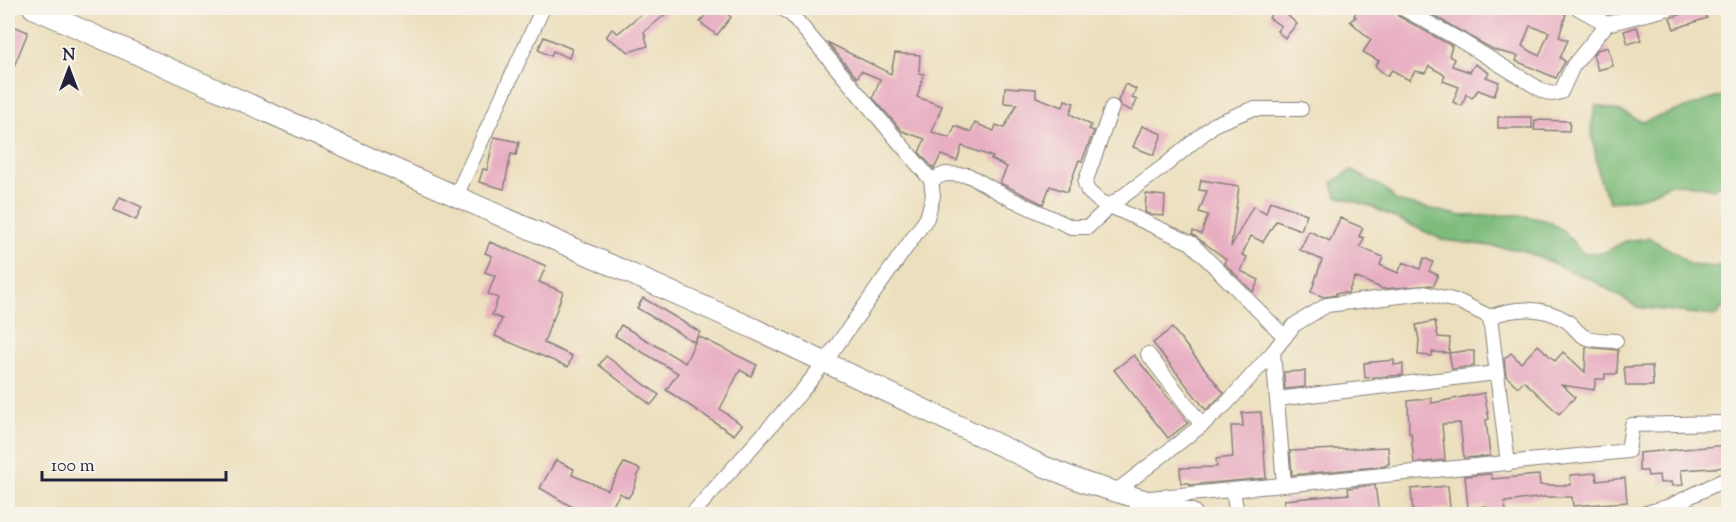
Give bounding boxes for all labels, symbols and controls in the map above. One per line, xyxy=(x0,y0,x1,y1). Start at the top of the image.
north arrow xyxy=(39,39,99,99)
text: N xyxy=(63,45,76,68)
scale bar xyxy=(42,444,226,482)
text: 100 m xyxy=(51,454,95,480)

